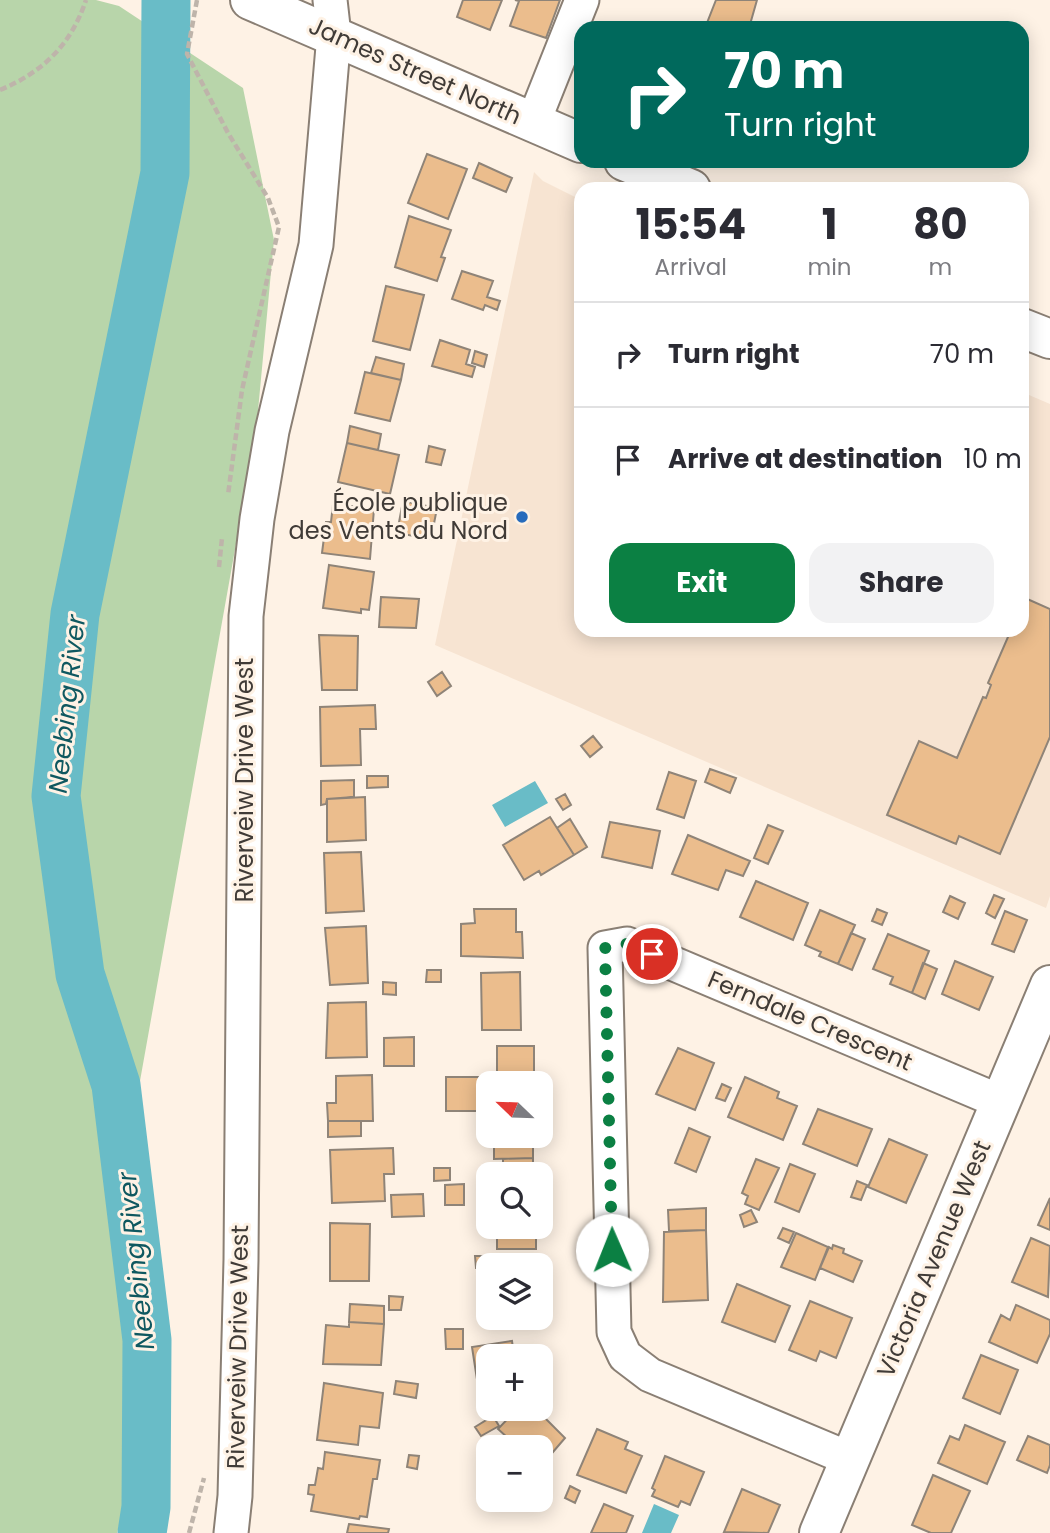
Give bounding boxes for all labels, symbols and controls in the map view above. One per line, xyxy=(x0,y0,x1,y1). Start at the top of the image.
street label: James Street North xyxy=(304,9,527,132)
text: 70 m xyxy=(724,37,844,105)
icon: right xyxy=(609,49,700,140)
text: Turn right xyxy=(724,102,876,147)
text: 15:54 xyxy=(635,195,746,254)
text: 1 xyxy=(822,195,837,254)
text: 80 xyxy=(913,195,968,254)
text: Arrival xyxy=(655,251,727,283)
text: min xyxy=(808,251,852,283)
text: m xyxy=(928,251,952,283)
icon: right xyxy=(609,336,647,374)
text: Turn right xyxy=(668,336,800,372)
text: 70 m xyxy=(930,336,994,372)
icon: arrive xyxy=(609,441,647,479)
text: Arrive at destination xyxy=(668,441,943,477)
text: 10 m xyxy=(964,441,1022,477)
place label: École publique des Vents du Nord xyxy=(288,486,508,547)
marker: École publique des Vents du Nord xyxy=(514,509,530,525)
button: Exit xyxy=(609,543,795,623)
button: Share xyxy=(809,543,994,623)
water label: Neebing River xyxy=(40,612,94,795)
street label: Riverveiw Drive West xyxy=(228,658,261,902)
pin xyxy=(622,924,682,984)
icon: arrive xyxy=(633,935,671,973)
street label: Ferndale Crescent xyxy=(703,962,918,1079)
north arrow xyxy=(476,1071,553,1148)
map controls xyxy=(476,1071,553,1512)
street label: Victoria Avenue West xyxy=(869,1135,998,1382)
button: search xyxy=(476,1162,553,1239)
water label: Neebing River xyxy=(109,1169,163,1352)
position arrow xyxy=(575,1213,649,1287)
street label: Riverveiw Drive West xyxy=(219,1225,256,1469)
button: layers xyxy=(476,1253,553,1330)
button: + xyxy=(476,1344,553,1421)
button: − xyxy=(476,1435,553,1512)

